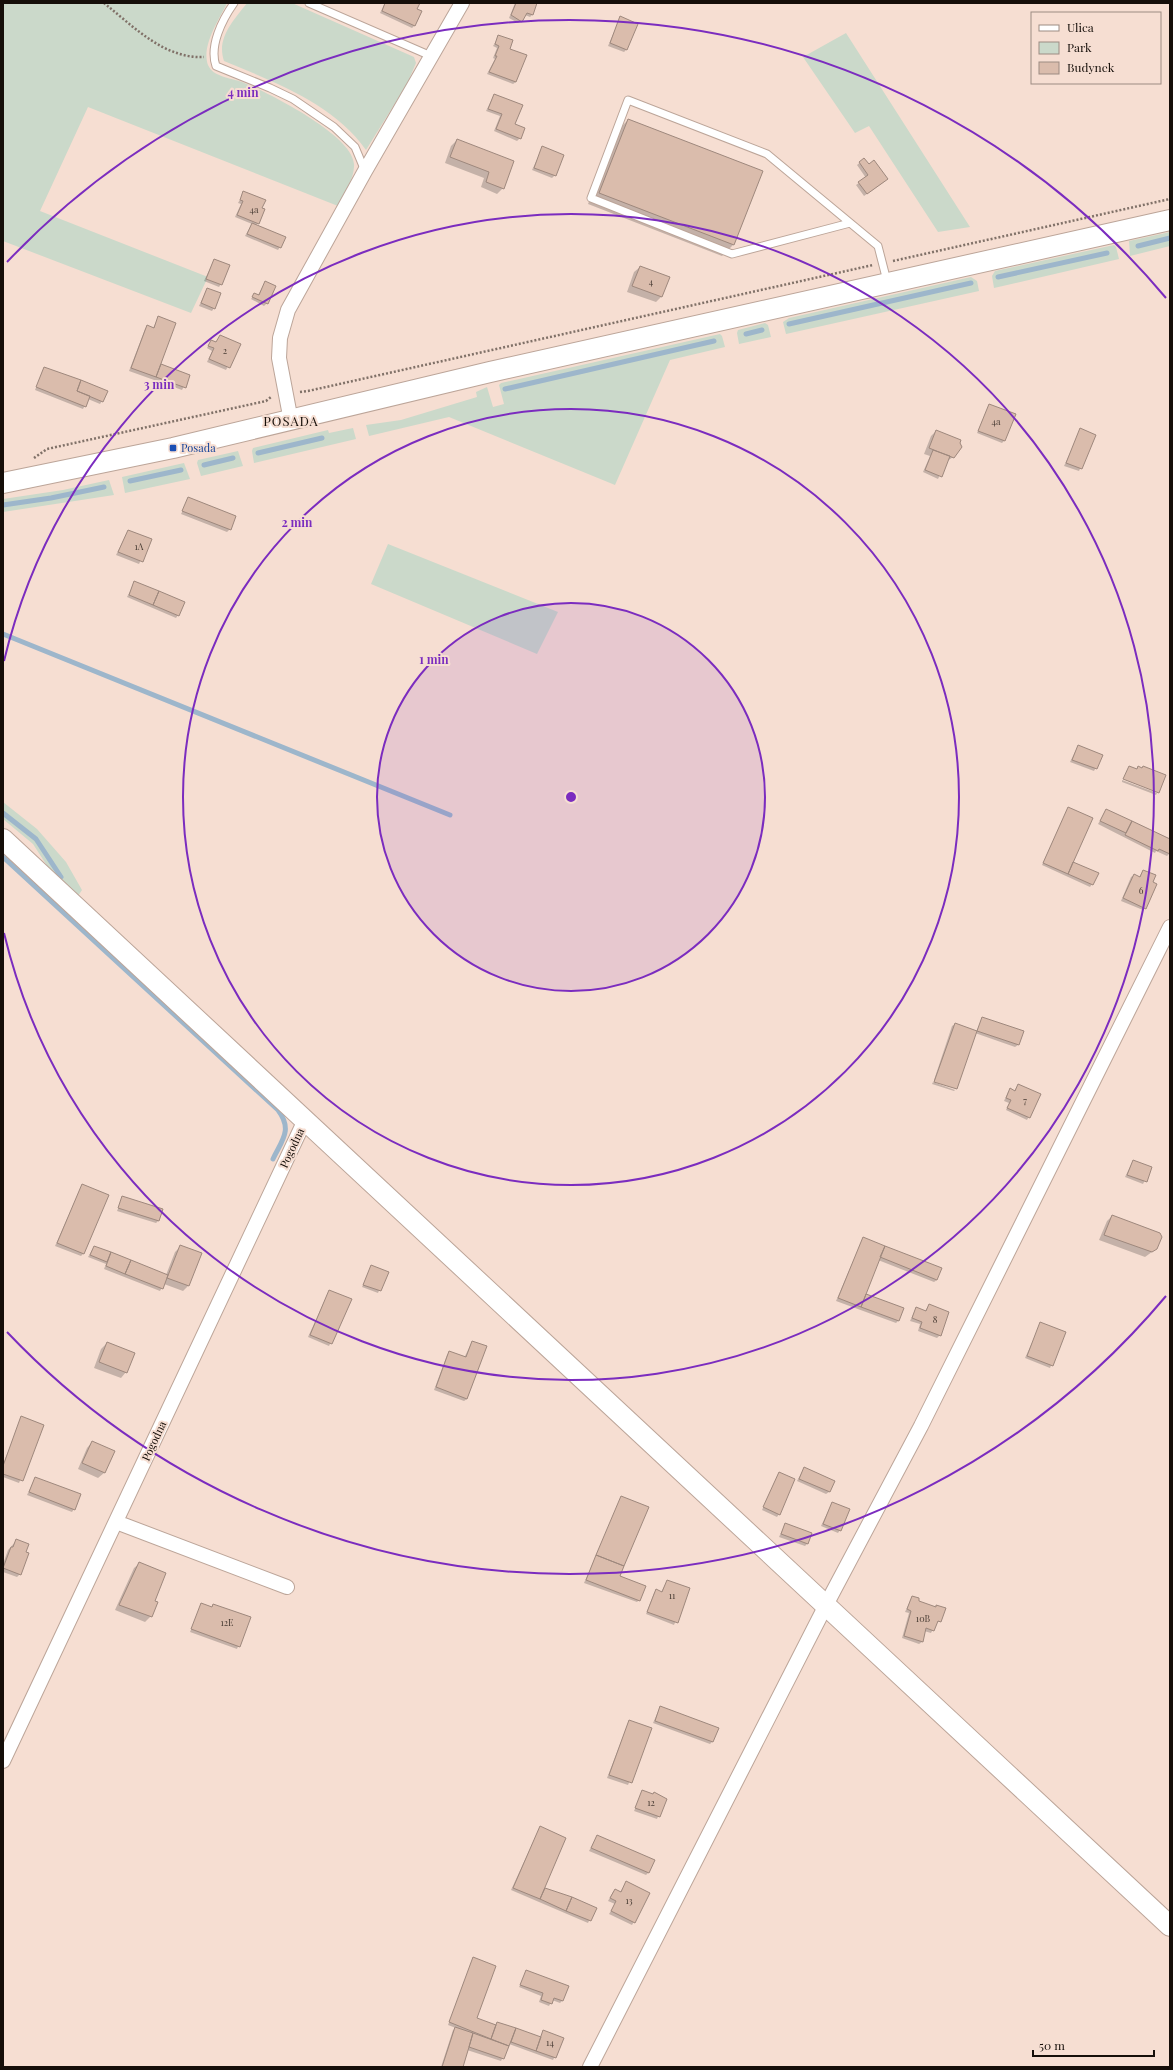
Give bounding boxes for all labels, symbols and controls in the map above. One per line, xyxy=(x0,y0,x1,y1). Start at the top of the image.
legend xyxy=(1031,12,1161,84)
text: Ulica xyxy=(1067,19,1094,35)
text: Park xyxy=(1067,39,1092,55)
text: Budynek xyxy=(1067,59,1115,75)
text: 4 min xyxy=(227,84,259,100)
house number: 4a xyxy=(250,203,259,215)
house number: 4 xyxy=(649,275,654,287)
house number: 2 xyxy=(223,344,227,356)
text: 3 min xyxy=(144,376,175,392)
district label: POSADA xyxy=(263,412,319,429)
house number: 4a xyxy=(992,415,1001,427)
place label: Posada xyxy=(181,440,216,455)
marker: Posada xyxy=(168,443,178,453)
text: 2 min xyxy=(282,514,313,530)
house number: 1A xyxy=(134,540,144,552)
text: 1 min xyxy=(419,651,449,667)
centre of rings xyxy=(564,790,578,804)
house number: 6 xyxy=(1139,884,1144,896)
house number: 7 xyxy=(1023,1094,1027,1106)
street label: Pogodna xyxy=(276,1125,308,1170)
house number: 8 xyxy=(933,1313,938,1325)
street label: Pogodna xyxy=(138,1418,170,1463)
house number: 11 xyxy=(669,1589,676,1601)
house number: 10B xyxy=(916,1612,931,1624)
house number: 12E xyxy=(220,1616,234,1628)
house number: 12 xyxy=(647,1796,655,1808)
house number: 13 xyxy=(625,1894,633,1906)
scale bar xyxy=(1033,2032,1154,2058)
house number: 14 xyxy=(546,2036,554,2048)
text: 50 m xyxy=(1039,2037,1065,2053)

